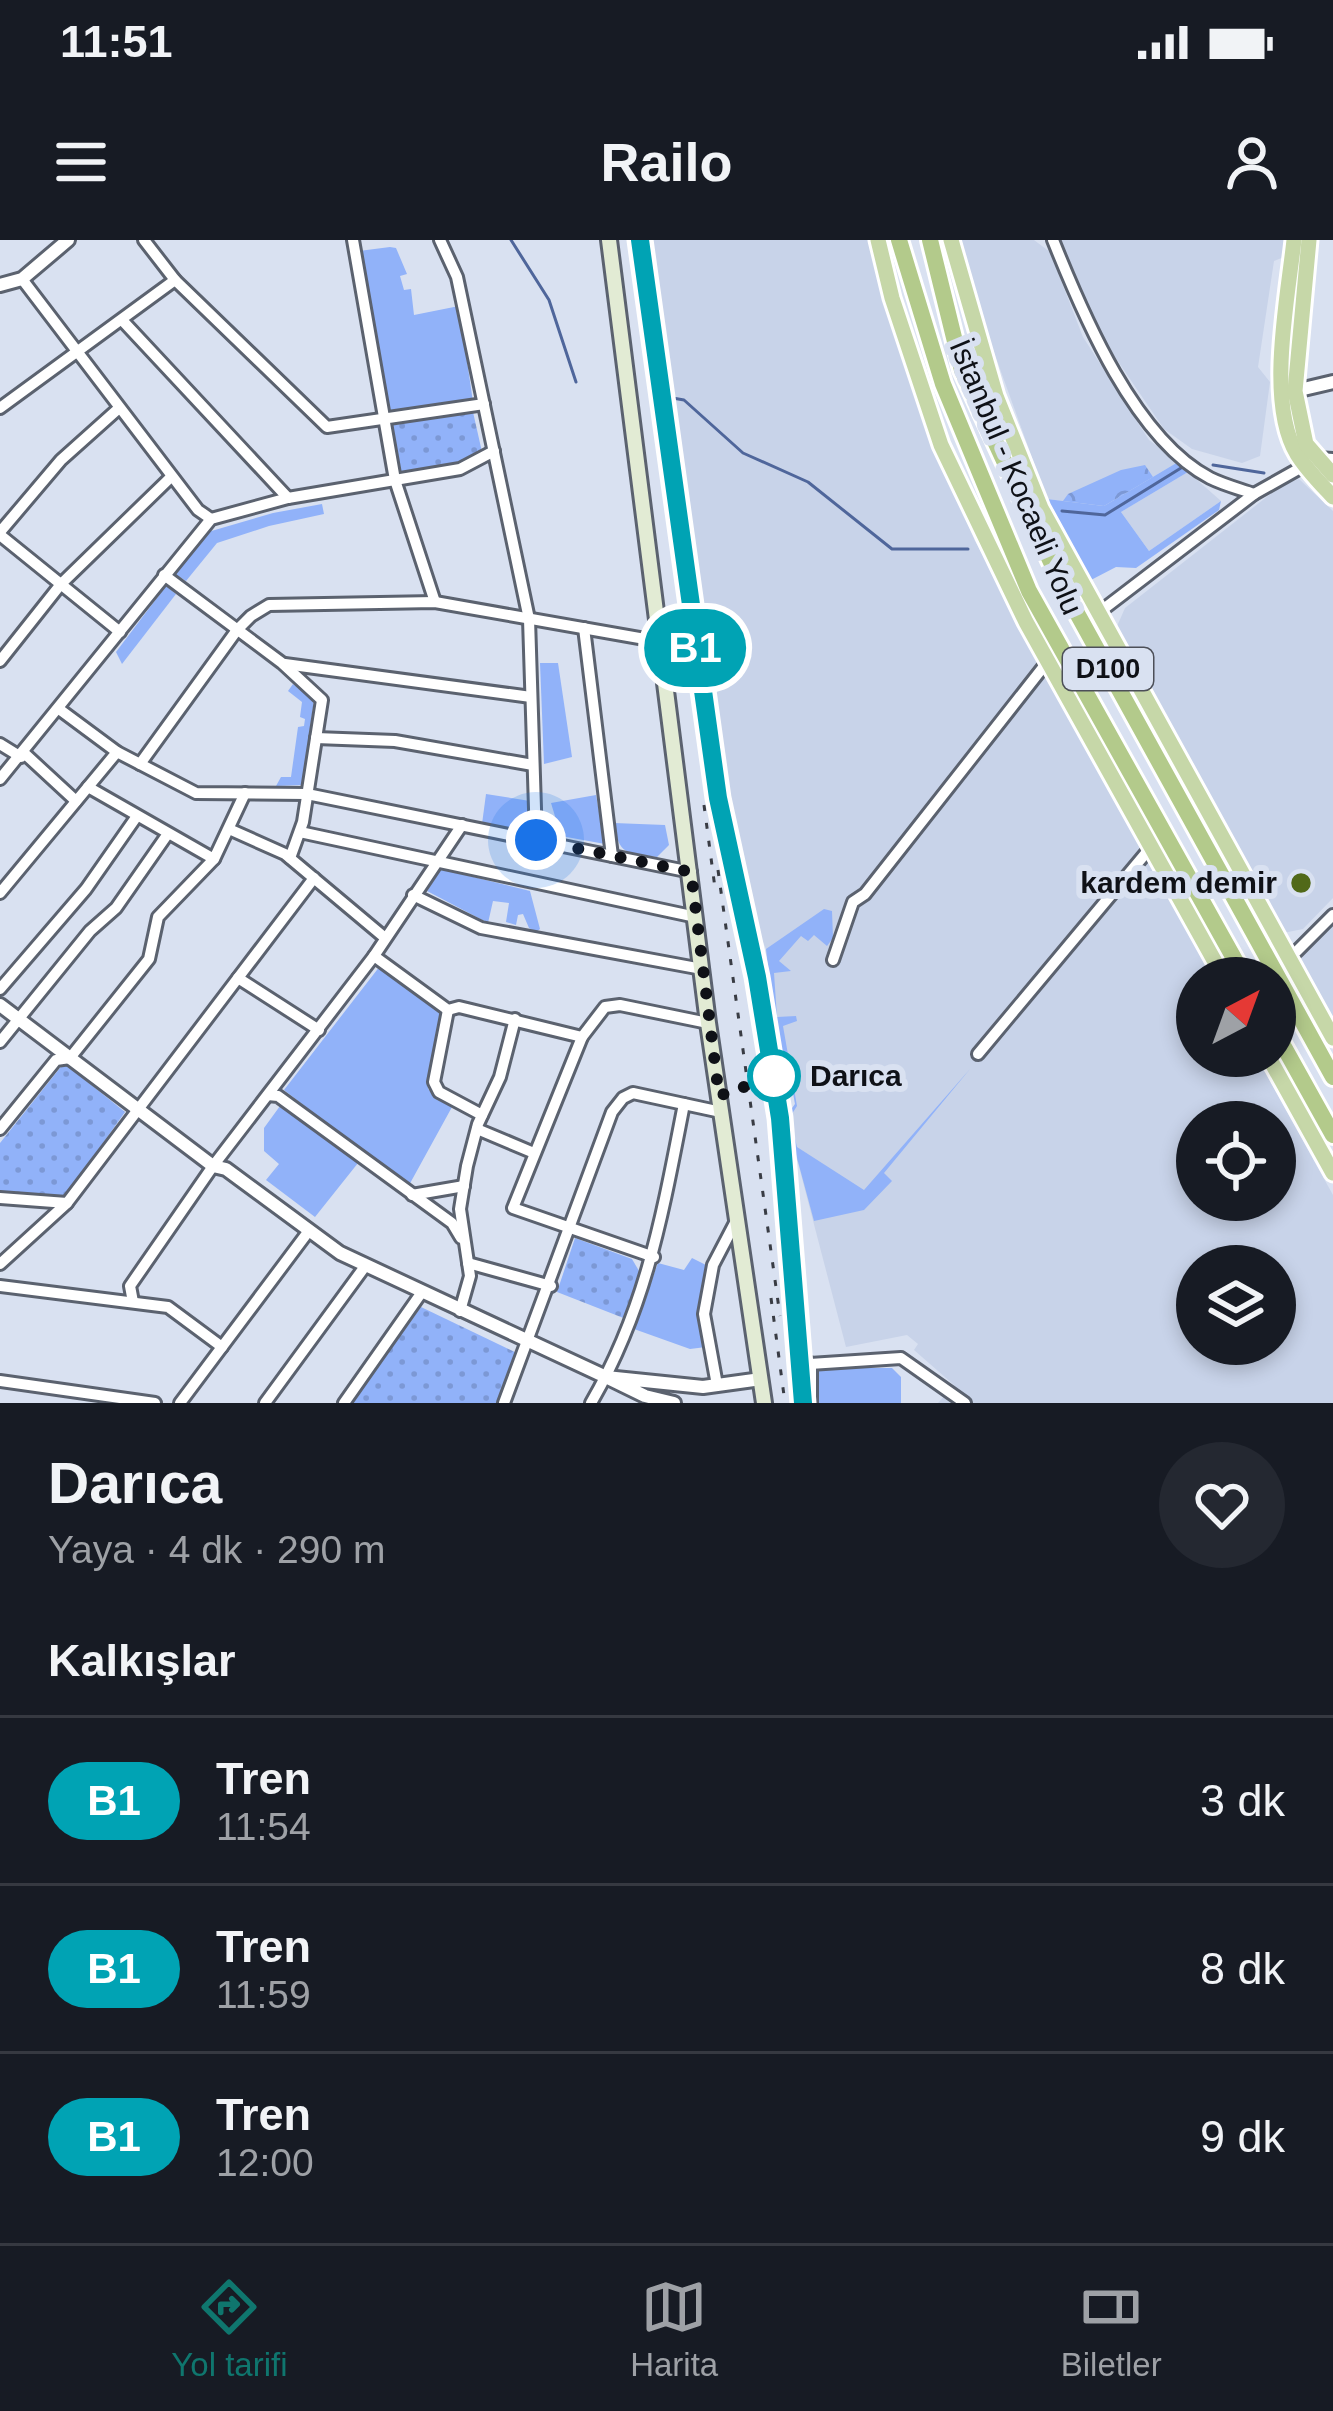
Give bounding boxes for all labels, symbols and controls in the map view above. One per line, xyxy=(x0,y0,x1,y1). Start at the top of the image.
text: 11:51 xyxy=(60,16,173,67)
icon: menu xyxy=(48,129,114,195)
icon: person xyxy=(1219,129,1285,195)
text: Railo xyxy=(600,132,733,192)
street label: İstanbul - Kocaeli Yolu xyxy=(944,334,1089,619)
line badge: B1 xyxy=(641,609,749,687)
text: B1 xyxy=(668,624,722,671)
road number: D100 xyxy=(1063,648,1153,690)
your location xyxy=(506,810,566,870)
place label: kardem demir xyxy=(1080,866,1277,899)
marker: kardem demir xyxy=(1288,870,1314,896)
north arrow xyxy=(1176,957,1296,1077)
map controls xyxy=(1176,957,1296,1365)
marker: Darıca xyxy=(749,1051,799,1101)
place label: Darıca xyxy=(810,1059,902,1092)
button: locate xyxy=(1176,1101,1296,1221)
button: layers xyxy=(1176,1245,1296,1365)
button: heart xyxy=(1159,1442,1285,1568)
text: Darıca xyxy=(48,1451,222,1515)
text: Yaya · 4 dk · 290 m xyxy=(48,1528,385,1571)
text: Kalkışlar xyxy=(48,1635,236,1686)
text: Tren xyxy=(216,1753,311,1804)
text: 3 dk xyxy=(1200,1775,1285,1826)
text: B1 xyxy=(87,1777,141,1824)
text: 11:54 xyxy=(216,1805,311,1848)
text: Tren xyxy=(216,1921,311,1972)
text: 8 dk xyxy=(1200,1943,1285,1994)
text: B1 xyxy=(87,1945,141,1992)
text: 11:59 xyxy=(216,1973,311,2016)
text: Tren xyxy=(216,2089,311,2140)
text: 9 dk xyxy=(1200,2111,1285,2162)
text: B1 xyxy=(87,2113,141,2160)
text: 12:00 xyxy=(216,2141,314,2184)
tab: Yol tarifi xyxy=(171,2274,288,2384)
tab: Harita xyxy=(630,2274,718,2384)
tab: Biletler xyxy=(1061,2274,1162,2384)

